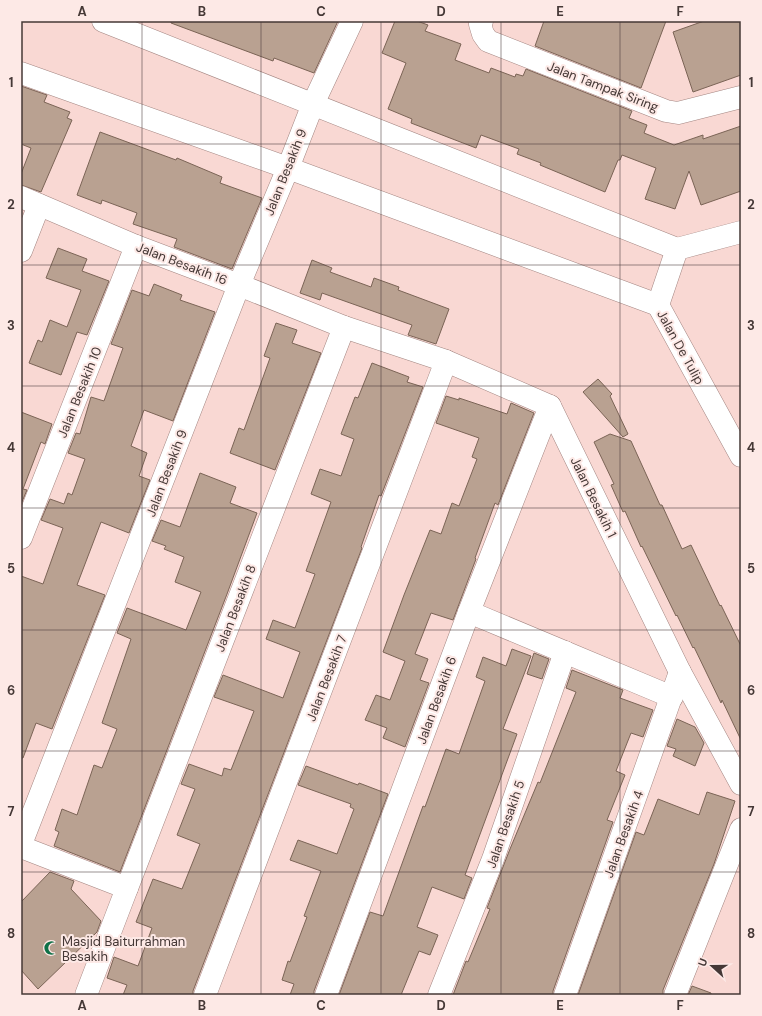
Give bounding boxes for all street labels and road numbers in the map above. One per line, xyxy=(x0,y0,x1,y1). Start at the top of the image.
street label: Jalan Tampak Siring xyxy=(545,57,661,116)
street label: Jalan Besakih 9 xyxy=(260,126,311,218)
street label: Jalan Besakih 16 xyxy=(134,238,230,289)
street label: Jalan De Tulip xyxy=(653,307,708,387)
street label: Jalan Besakih 10 xyxy=(53,344,106,440)
street label: Jalan Besakih 9 xyxy=(142,427,191,519)
street label: Jalan Besakih 1 xyxy=(567,454,620,540)
street label: Jalan Besakih 8 xyxy=(211,562,260,654)
street label: Jalan Besakih 7 xyxy=(302,633,351,724)
street label: Jalan Besakih 6 xyxy=(413,654,460,746)
street label: Jalan Besakih 5 xyxy=(482,778,528,870)
street label: Jalan Besakih 4 xyxy=(600,788,647,880)

